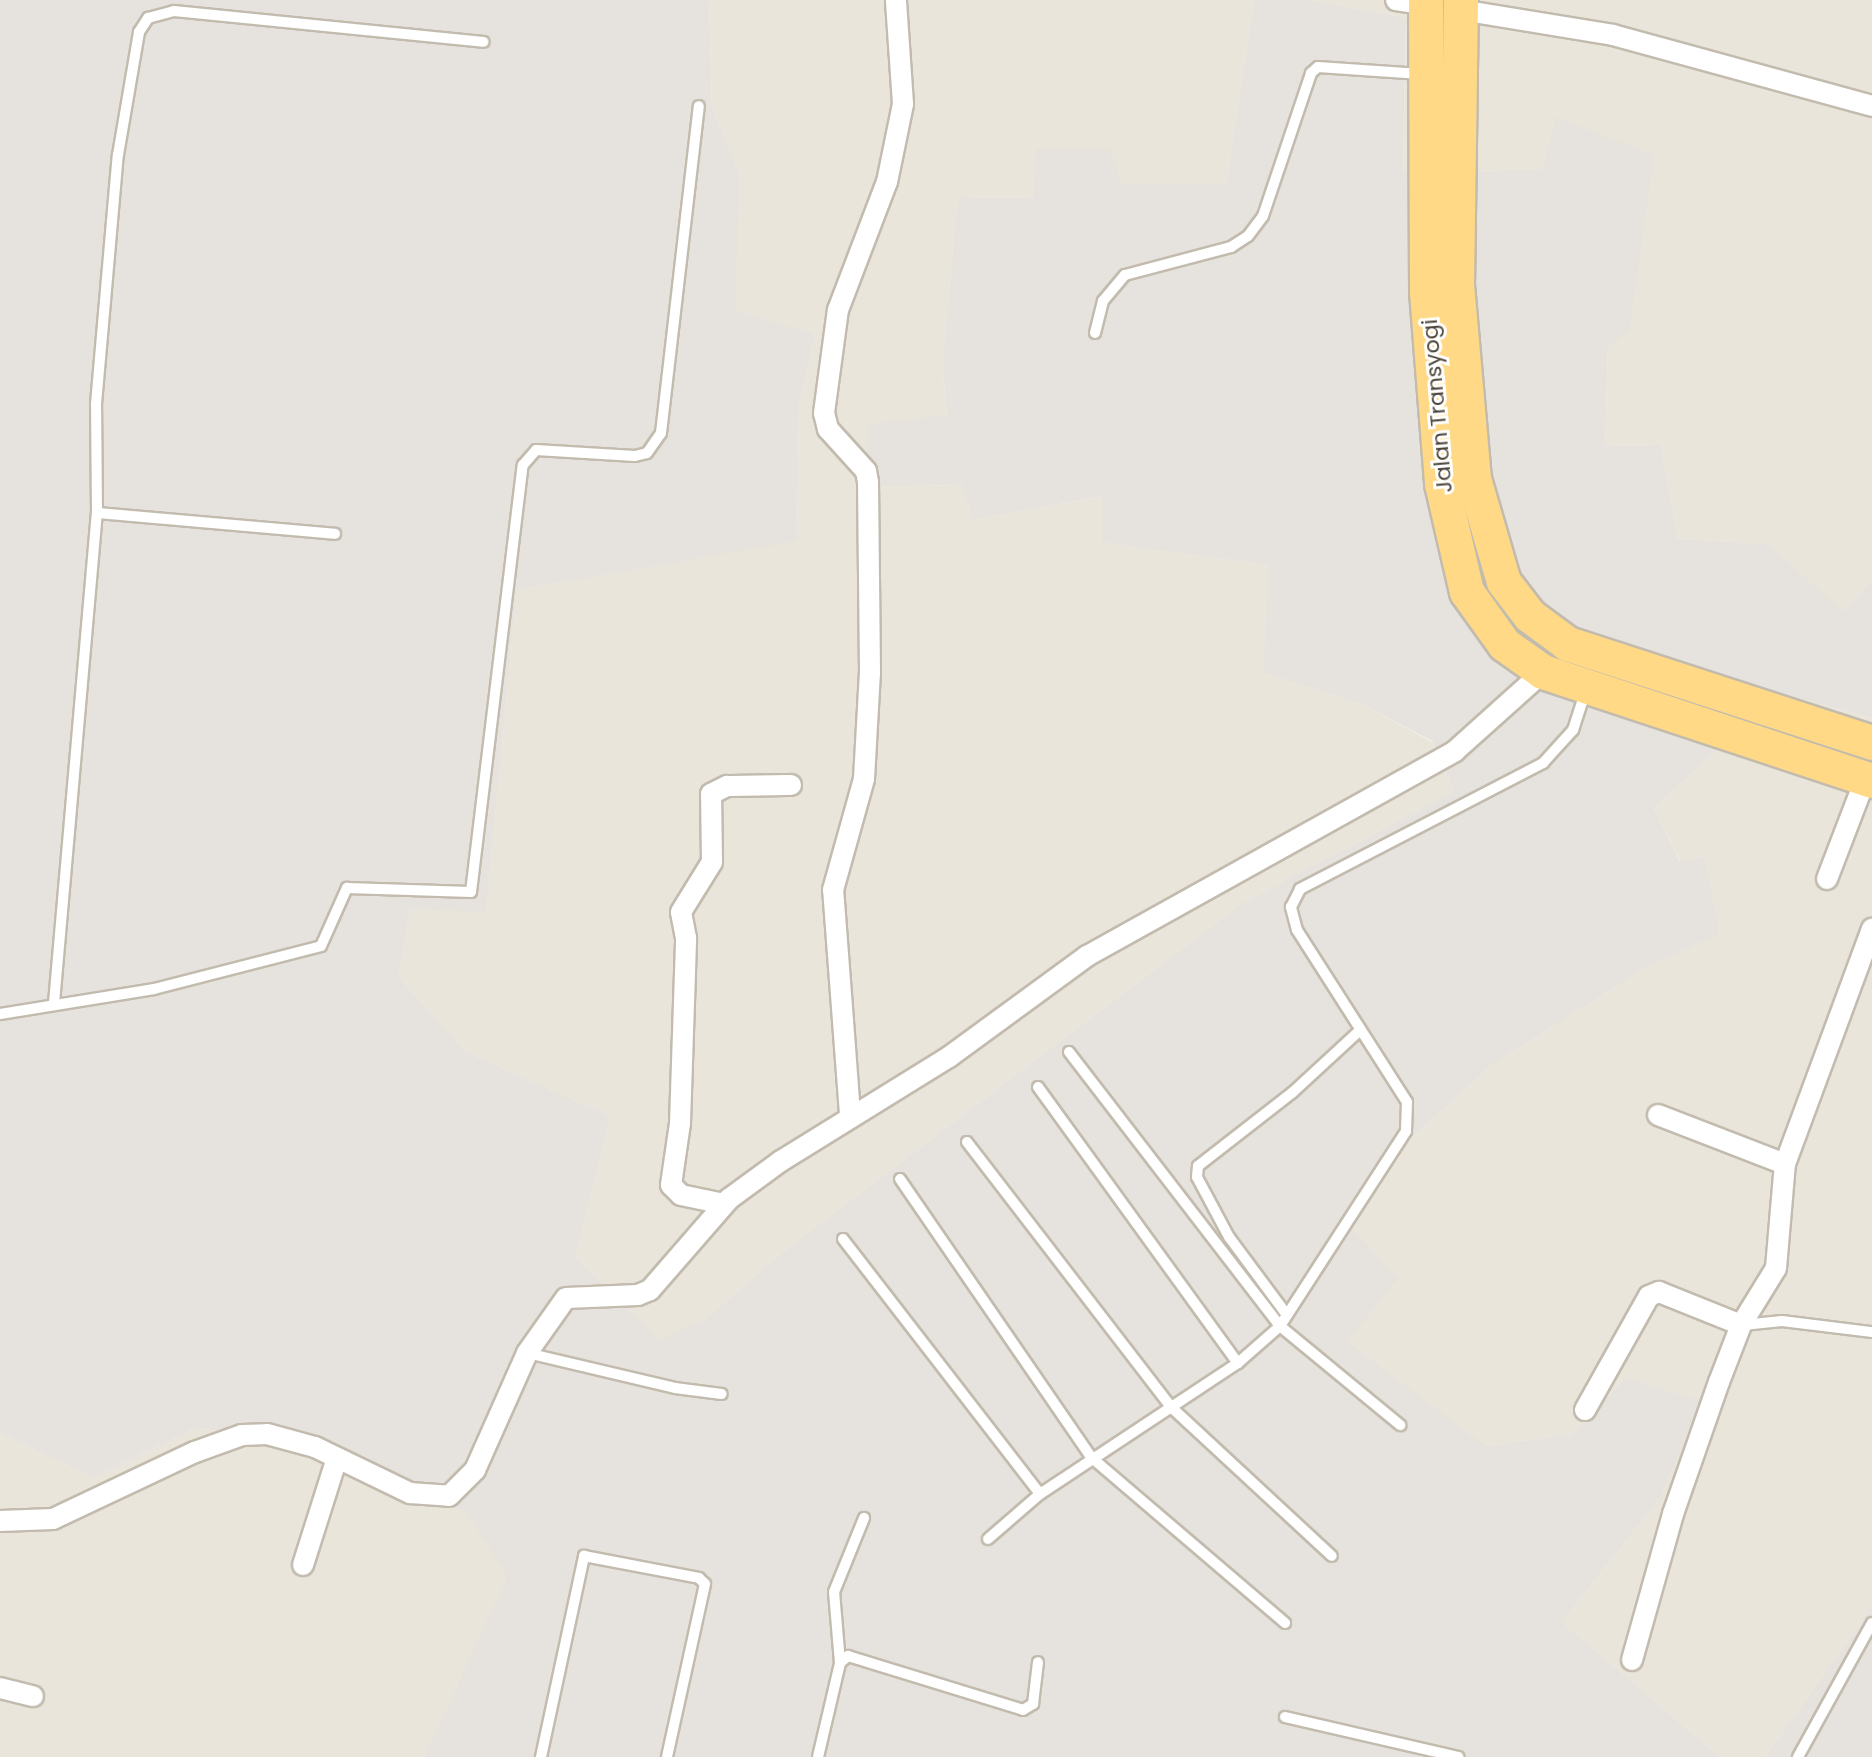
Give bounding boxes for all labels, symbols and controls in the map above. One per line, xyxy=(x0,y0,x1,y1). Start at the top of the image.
street label: Jalan Transyogi xyxy=(1416,318,1458,494)

